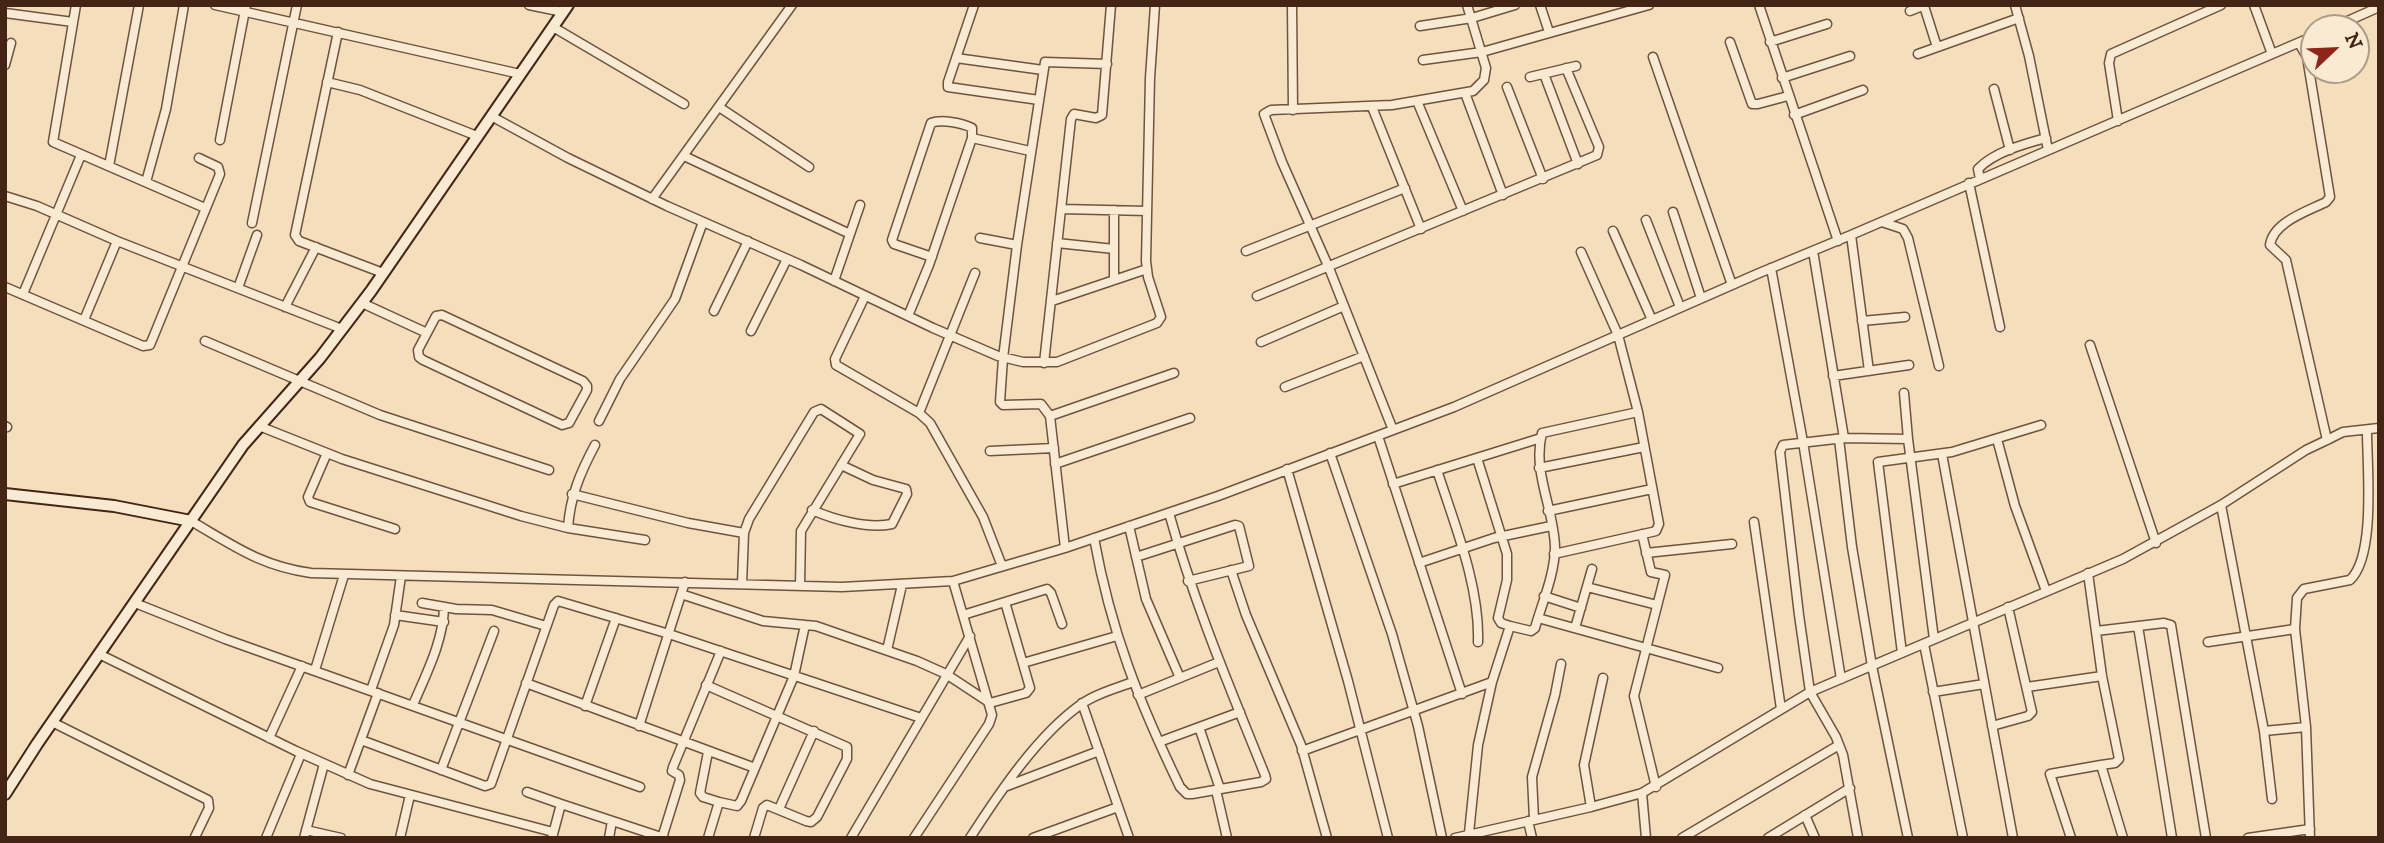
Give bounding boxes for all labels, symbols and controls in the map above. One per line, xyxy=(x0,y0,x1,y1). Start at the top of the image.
north arrow xyxy=(2300,14,2370,84)
text: N xyxy=(2339,30,2367,53)

